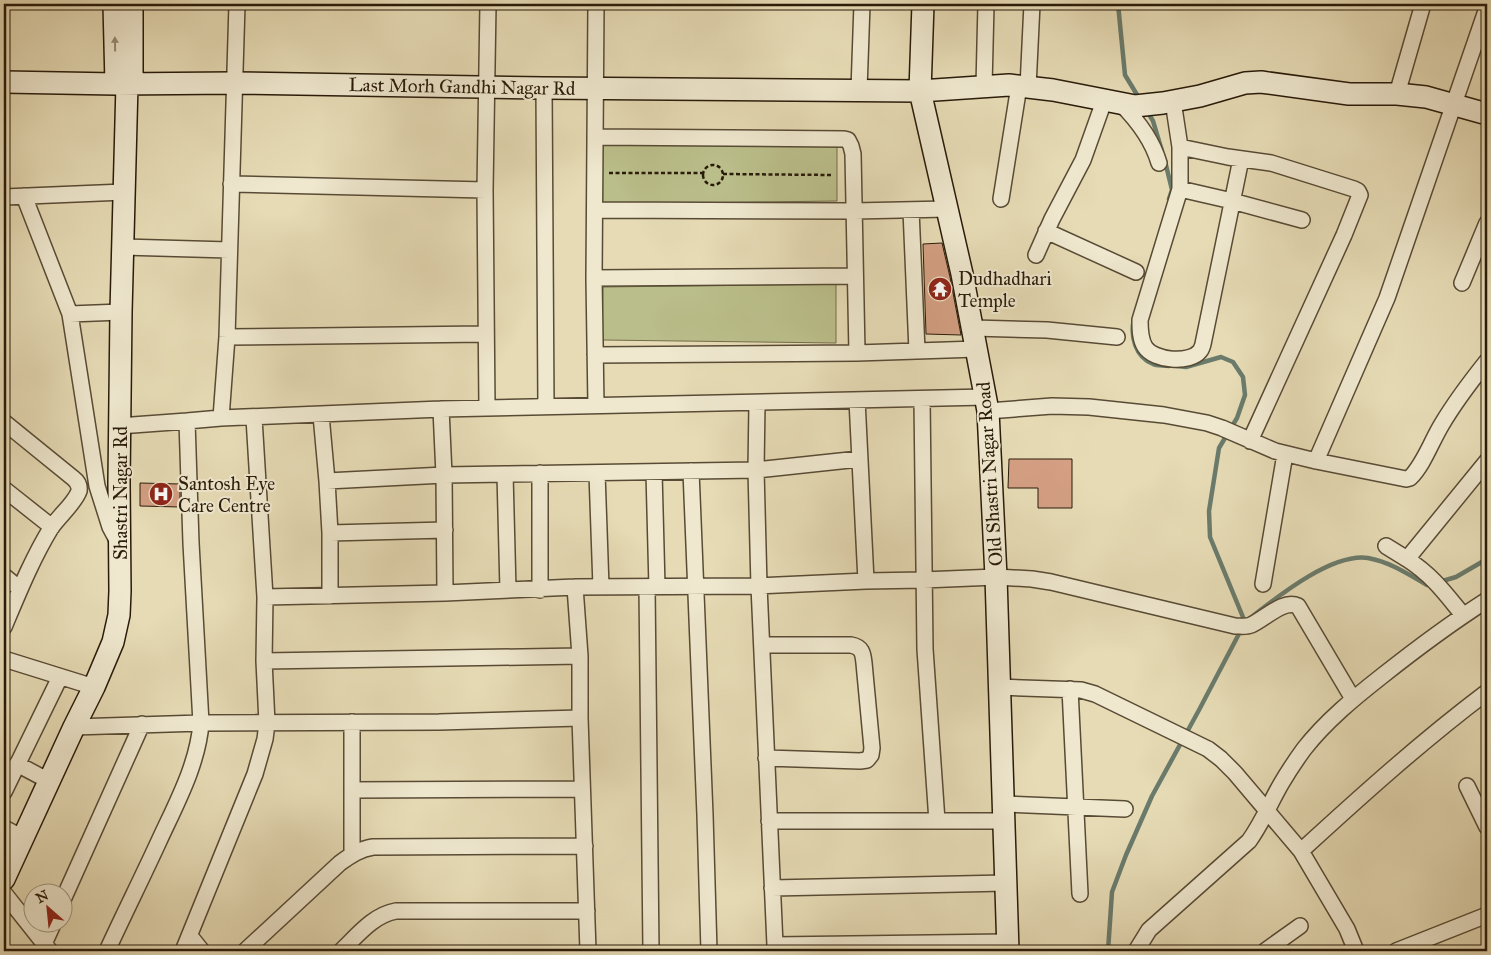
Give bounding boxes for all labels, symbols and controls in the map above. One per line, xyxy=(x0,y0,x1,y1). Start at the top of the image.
one-way arrow xyxy=(111,36,119,52)
street label: Last Morh Gandhi Nagar Rd xyxy=(348,73,576,101)
place label: Dudhadhari Temple xyxy=(958,267,1052,312)
temple icon: Dudhadhari Temple xyxy=(927,276,953,302)
street label: Old Shastri Nagar Road xyxy=(972,380,1008,567)
street label: Shastri Nagar Rd xyxy=(109,425,133,560)
place label: Santosh Eye Care Centre xyxy=(178,472,275,517)
hospital icon: Santosh Eye Care Centre xyxy=(148,481,174,507)
north arrow xyxy=(22,882,72,932)
text: N xyxy=(33,887,52,907)

